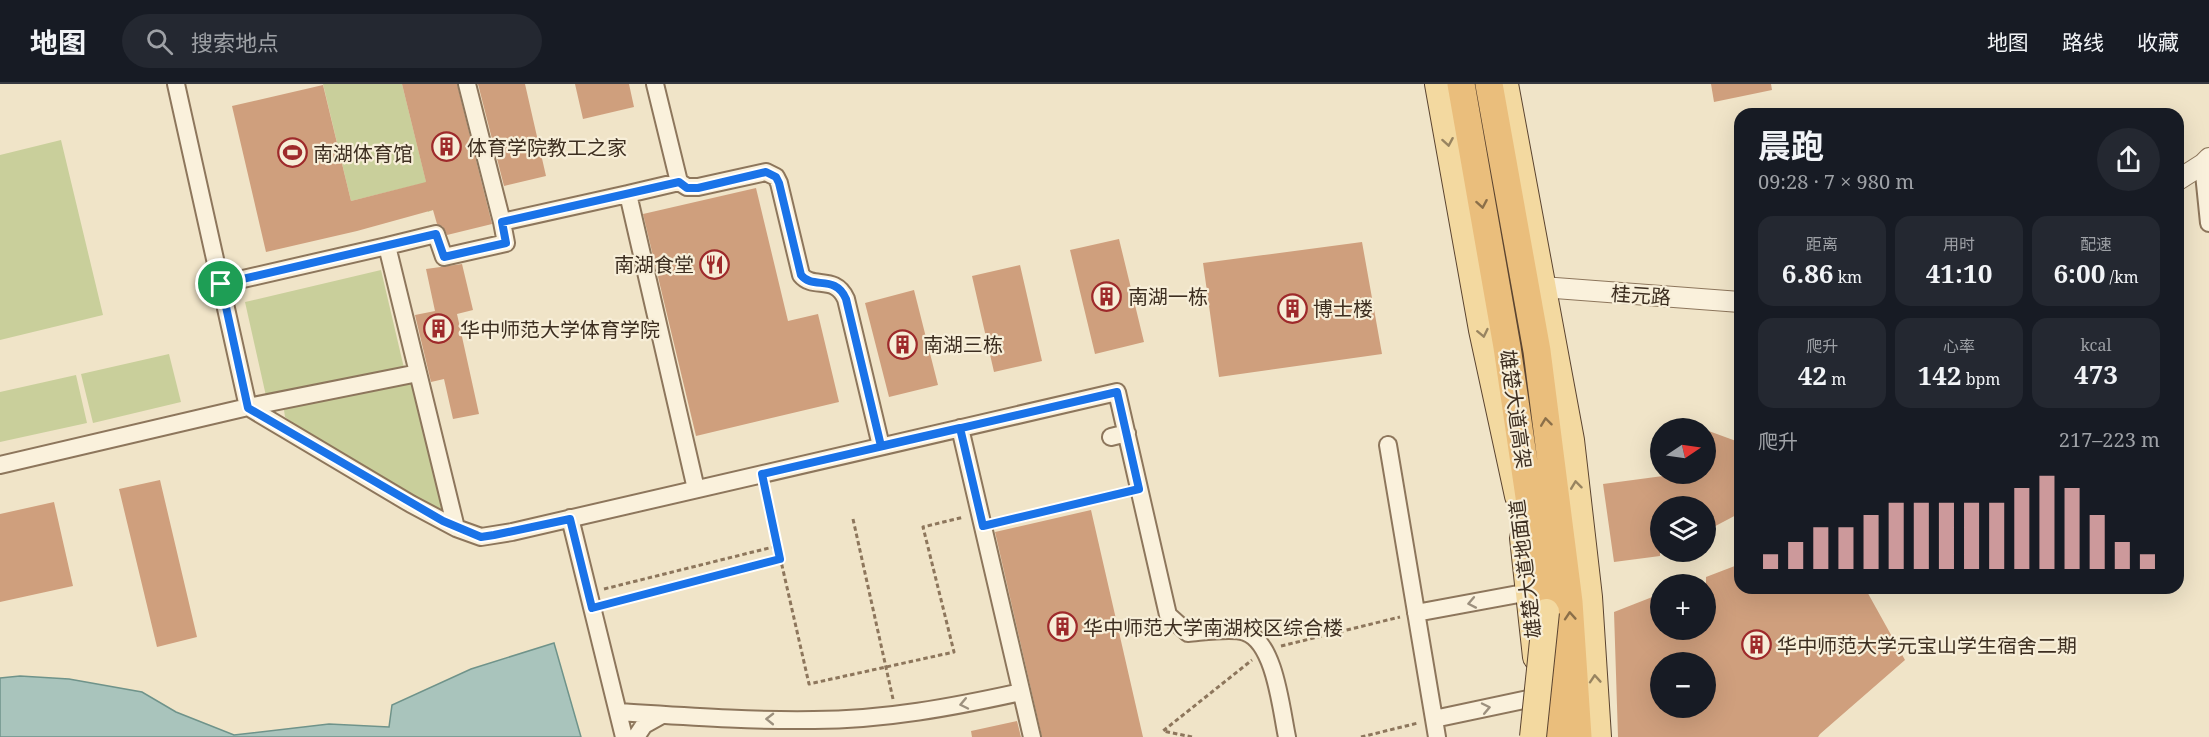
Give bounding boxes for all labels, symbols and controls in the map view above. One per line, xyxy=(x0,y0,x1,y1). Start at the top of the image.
search box xyxy=(122,14,542,68)
text: 地图 xyxy=(30,23,86,61)
icon: search xyxy=(143,25,176,58)
text: 搜索地点 xyxy=(191,27,279,57)
text: 地图 xyxy=(1987,28,2029,56)
text: 路线 xyxy=(2062,28,2104,56)
text: 收藏 xyxy=(2137,28,2179,56)
text: 晨跑 xyxy=(1758,123,1824,168)
button: share xyxy=(2097,128,2160,191)
building icon: 体育学院教工之家 xyxy=(430,131,462,163)
place label: 体育学院教工之家 xyxy=(467,134,627,161)
one-way arrow xyxy=(1441,136,1454,146)
sports icon: 南湖体育馆 xyxy=(276,137,308,169)
place label: 南湖体育馆 xyxy=(313,140,413,167)
text: 09:28 · 7 × 980 m xyxy=(1758,168,1914,195)
one-way arrow xyxy=(1475,198,1488,208)
text: 距离 xyxy=(1806,233,1838,255)
text: 用时 xyxy=(1943,233,1975,255)
text: 配速 xyxy=(2080,233,2112,255)
restaurant icon: 南湖食堂 xyxy=(699,248,731,280)
place label: 南湖食堂 xyxy=(614,251,694,278)
text: 6.86 xyxy=(1782,255,1834,291)
text: 41:10 xyxy=(1926,255,1992,291)
text: 6:00 xyxy=(2053,255,2105,291)
pin xyxy=(195,258,246,309)
text: km xyxy=(1834,266,1862,288)
text: /km xyxy=(2105,266,2139,288)
icon: arrive xyxy=(204,267,237,300)
street label: 桂元路 xyxy=(1610,279,1672,311)
building icon: 南湖一栋 xyxy=(1091,280,1123,312)
place label: 南湖一栋 xyxy=(1128,283,1208,310)
building icon: 博士楼 xyxy=(1276,292,1308,324)
place label: 博士楼 xyxy=(1313,295,1373,322)
building icon: 华中师范大学体育学院 xyxy=(423,313,455,345)
place label: 华中师范大学体育学院 xyxy=(460,316,660,343)
building icon: 南湖三栋 xyxy=(886,328,918,360)
one-way arrow xyxy=(1476,328,1489,338)
place label: 南湖三栋 xyxy=(923,331,1003,358)
text: kcal xyxy=(2081,334,2111,356)
text: 爬升 xyxy=(1806,335,1838,357)
text: 心率 xyxy=(1943,335,1975,357)
street label: 雄楚大道高架 xyxy=(1494,348,1538,470)
text: 473 xyxy=(2074,356,2118,392)
text: 42 xyxy=(1798,357,1827,393)
text: 142 xyxy=(1917,357,1962,393)
text: m xyxy=(1827,368,1846,390)
text: bpm xyxy=(1962,368,2001,390)
one-way arrow xyxy=(1541,418,1553,427)
north arrow xyxy=(1650,418,1716,484)
map controls xyxy=(1650,418,1716,718)
text: 217–223 m xyxy=(2059,426,2160,453)
text: 爬升 xyxy=(1758,428,1798,455)
one-way arrow xyxy=(1570,480,1583,489)
button: layers xyxy=(1650,496,1716,562)
street label: 雄楚大道地面道 xyxy=(1503,498,1547,640)
button: + xyxy=(1650,574,1716,640)
one-way arrow xyxy=(1468,596,1478,609)
building icon: 华中师范大学南湖校区综合楼 xyxy=(1046,611,1078,643)
one-way arrow xyxy=(1564,611,1577,620)
place label: 华中师范大学南湖校区综合楼 xyxy=(1083,614,1343,641)
building icon: 华中师范大学元宝山学生宿舍二期 xyxy=(1740,629,1772,661)
place label: 华中师范大学元宝山学生宿舍二期 xyxy=(1777,632,2077,659)
button: − xyxy=(1650,652,1716,718)
one-way arrow xyxy=(1589,674,1602,683)
one-way arrow xyxy=(959,697,969,710)
one-way arrow xyxy=(1481,702,1491,715)
one-way arrow xyxy=(766,713,775,726)

